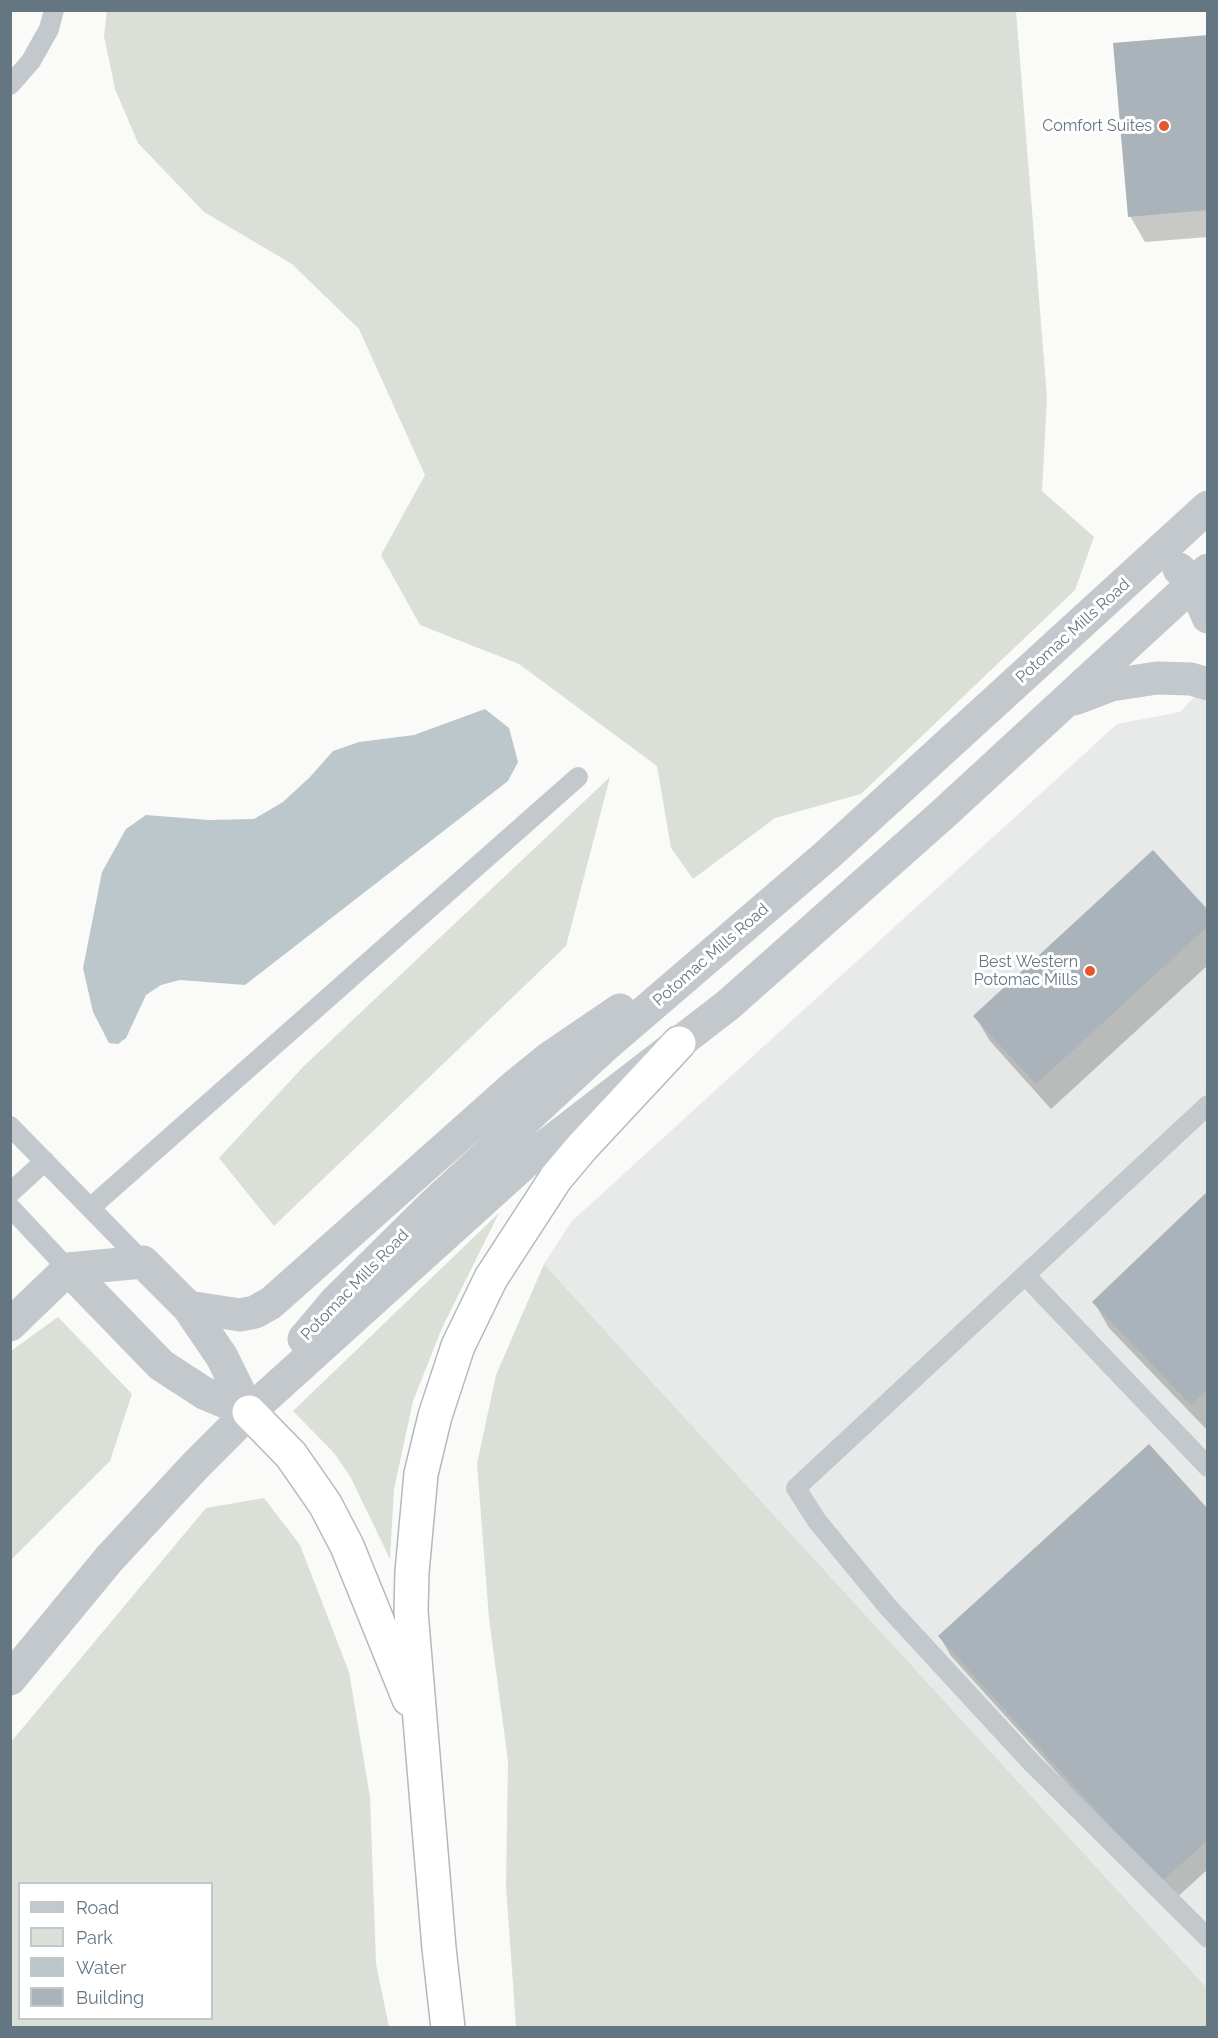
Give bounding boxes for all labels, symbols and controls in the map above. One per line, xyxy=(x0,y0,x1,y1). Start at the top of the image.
place label: Comfort Suites xyxy=(1042,116,1152,136)
marker: Comfort Suites xyxy=(1157,119,1171,133)
street label: Potomac Mills Road xyxy=(1012,575,1134,687)
street label: Potomac Mills Road xyxy=(649,900,773,1010)
place label: Best Western Potomac Mills xyxy=(974,952,1078,990)
marker: Best Western Potomac Mills xyxy=(1083,964,1097,978)
street label: Potomac Mills Road xyxy=(297,1226,413,1344)
legend xyxy=(18,1882,213,2020)
text: Road xyxy=(76,1897,119,1918)
text: Park xyxy=(76,1927,113,1948)
text: Water xyxy=(76,1957,126,1978)
text: Building xyxy=(76,1987,144,2008)

